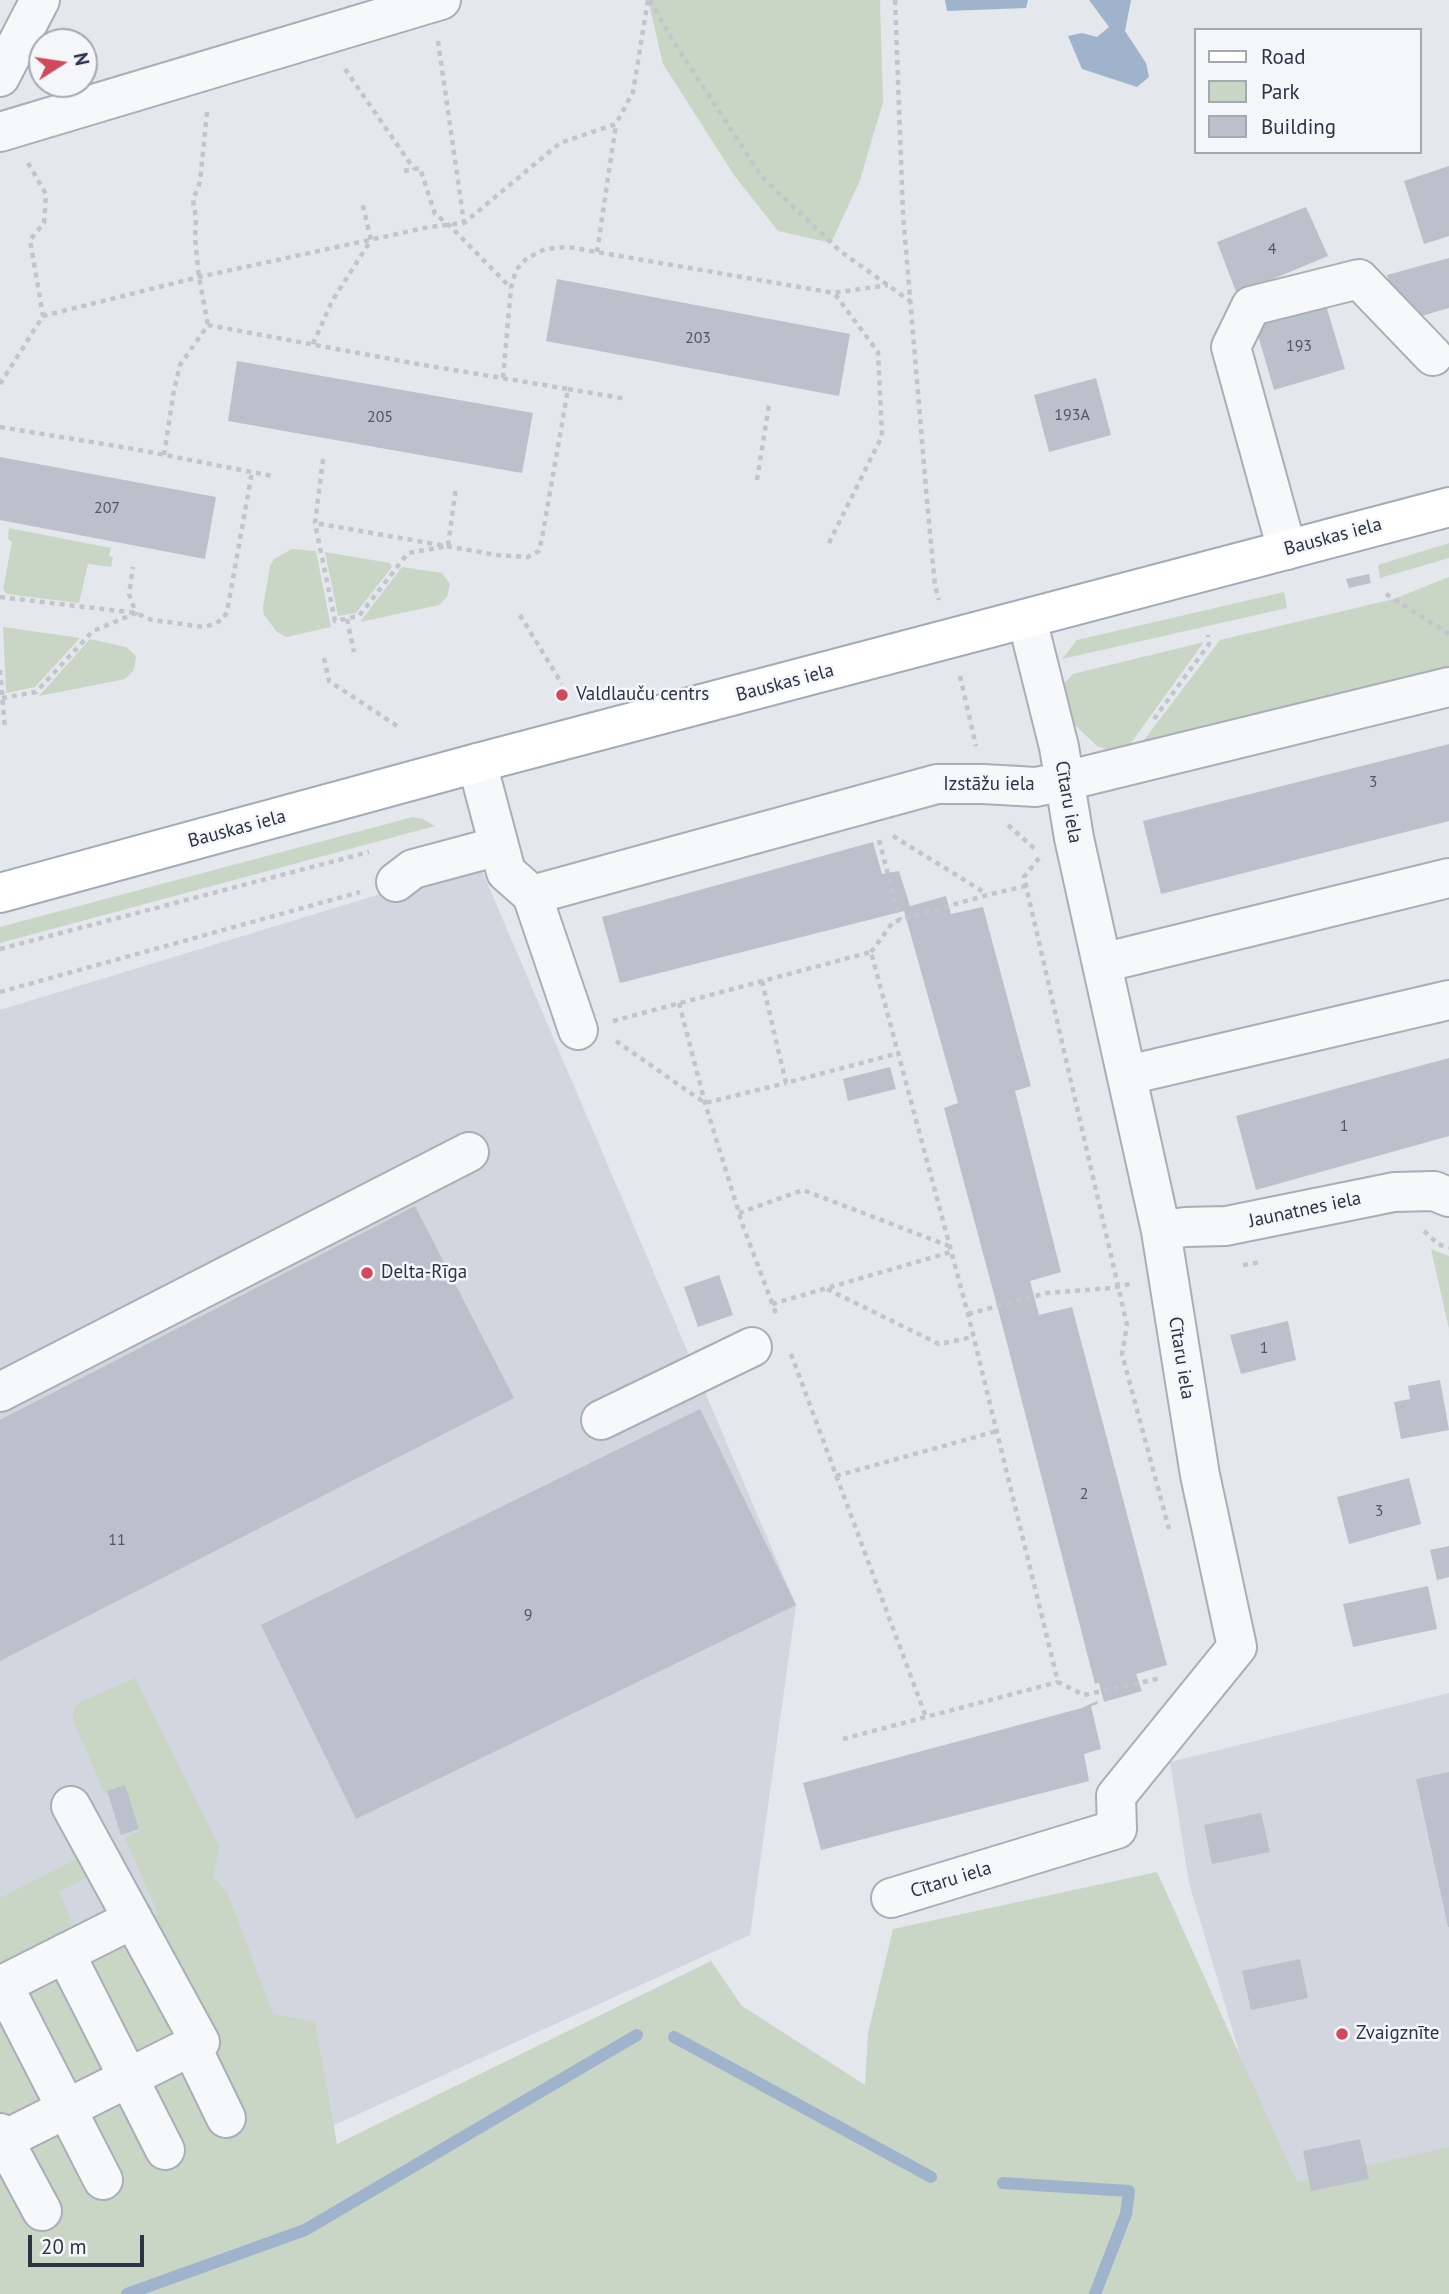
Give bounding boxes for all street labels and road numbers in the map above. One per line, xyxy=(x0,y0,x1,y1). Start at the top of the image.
street label: Bauskas iela xyxy=(1282,513,1384,561)
street label: Bauskas iela xyxy=(734,659,836,707)
street label: Cītaru iela xyxy=(1050,759,1086,845)
street label: Izstāžu iela xyxy=(943,774,1035,796)
street label: Bauskas iela xyxy=(186,805,288,853)
street label: Jaunatnes iela xyxy=(1247,1187,1363,1233)
street label: Cītaru iela xyxy=(1163,1315,1199,1401)
street label: Cītaru iela xyxy=(908,1857,994,1903)

